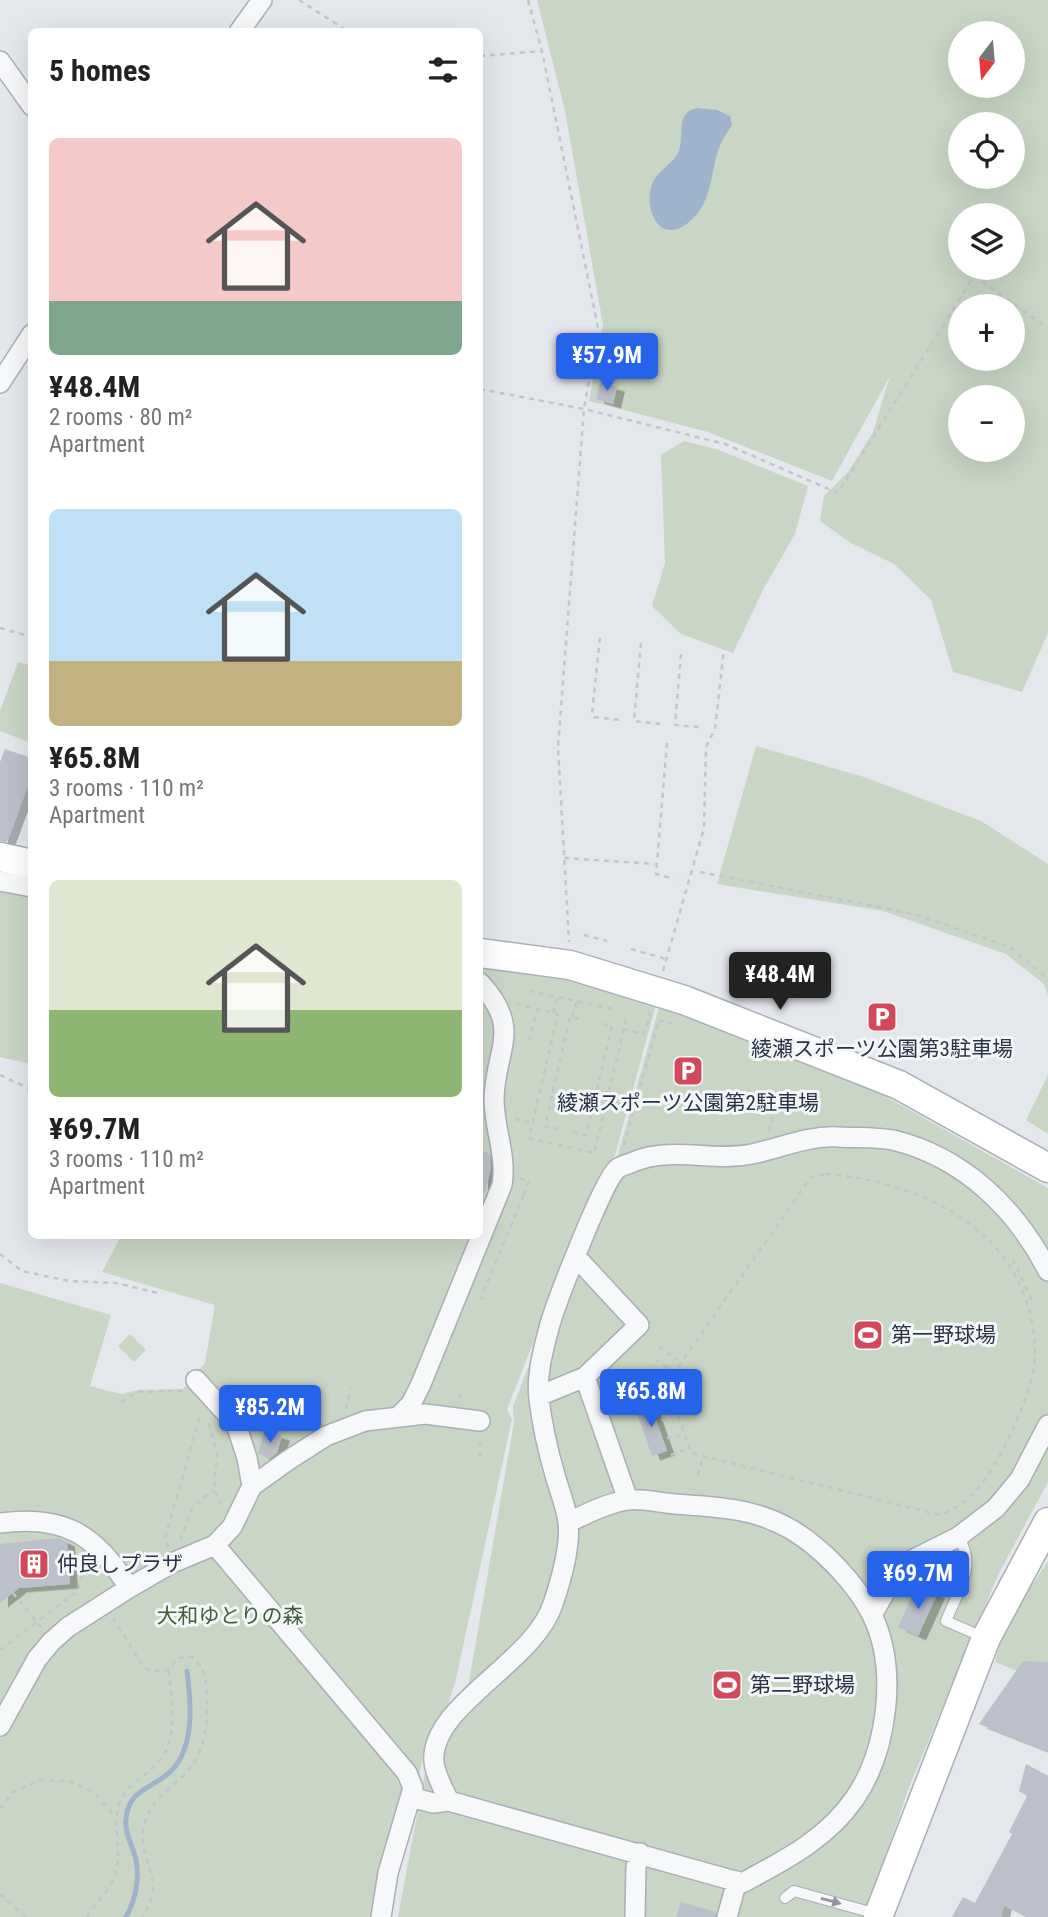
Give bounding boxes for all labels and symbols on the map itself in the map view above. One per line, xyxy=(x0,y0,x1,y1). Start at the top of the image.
north arrow xyxy=(948,21,1026,98)
pin: ¥57.9M xyxy=(550,334,664,393)
pin: ¥48.4M xyxy=(723,953,837,1012)
parking icon: 綾瀬スポーツ公園第3駐車場 xyxy=(865,1000,899,1034)
place label: 綾瀬スポーツ公園第3駐車場 xyxy=(751,1037,1013,1061)
parking icon: 綾瀬スポーツ公園第2駐車場 xyxy=(671,1054,705,1088)
place label: 綾瀬スポーツ公園第2駐車場 xyxy=(557,1091,819,1115)
sports icon: 第一野球場 xyxy=(851,1318,885,1352)
place label: 第一野球場 xyxy=(891,1323,996,1347)
pin: ¥65.8M xyxy=(594,1370,708,1429)
pin: ¥85.2M xyxy=(213,1386,327,1445)
building icon: 仲良しプラザ xyxy=(17,1547,51,1581)
place label: 仲良しプラザ xyxy=(57,1552,183,1576)
pin: ¥69.7M xyxy=(861,1552,975,1611)
park label: 大和ゆとりの森 xyxy=(157,1604,304,1628)
sports icon: 第二野球場 xyxy=(710,1668,744,1702)
place label: 第二野球場 xyxy=(750,1673,855,1697)
one-way arrow xyxy=(820,1896,842,1907)

